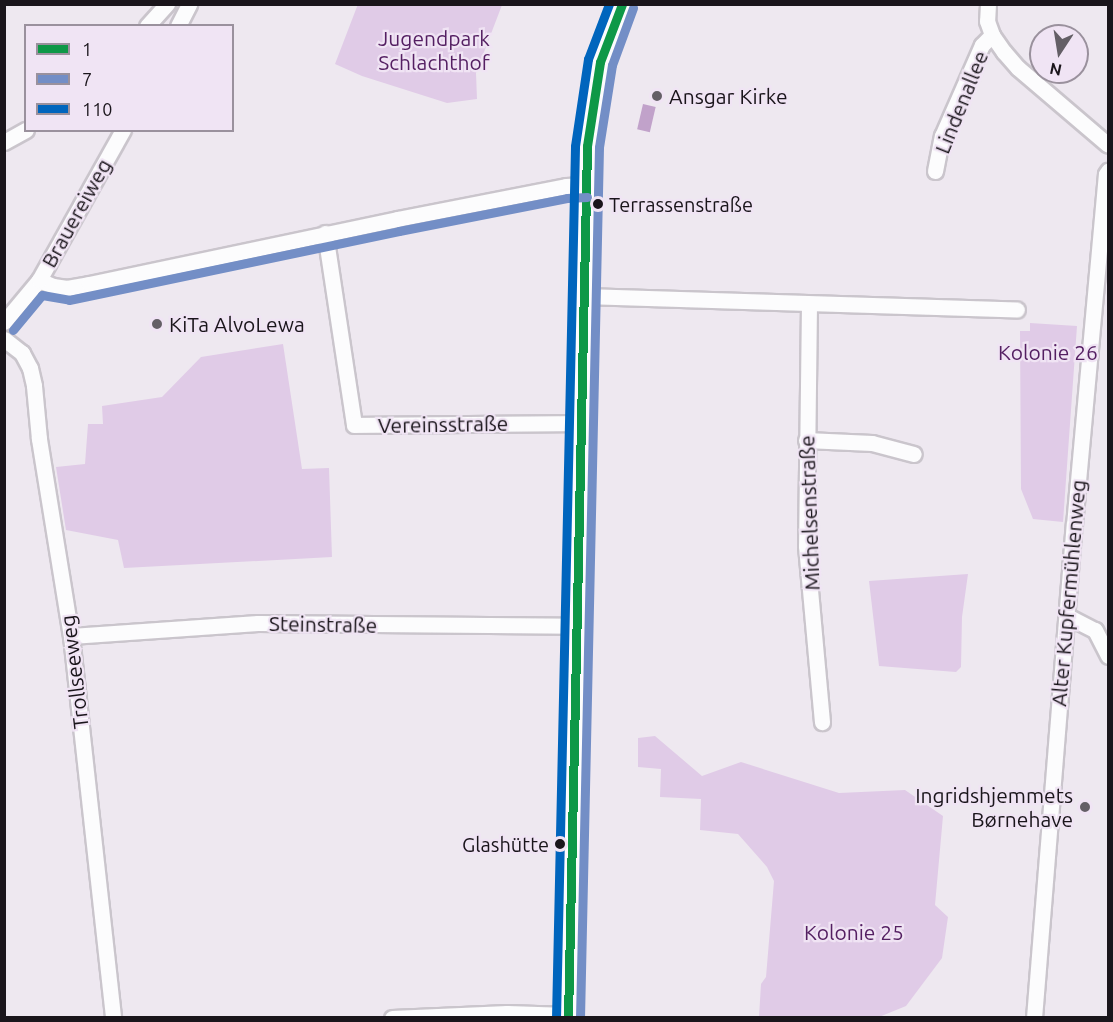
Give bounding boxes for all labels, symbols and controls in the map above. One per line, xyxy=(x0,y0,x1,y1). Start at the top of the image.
legend xyxy=(24,24,234,132)
north arrow xyxy=(1029,24,1089,84)
park label: Jugendpark Schlachthof xyxy=(378,25,490,75)
text: 1 xyxy=(82,39,92,59)
street label: Lindenallee xyxy=(929,47,993,157)
text: N xyxy=(1048,60,1063,80)
text: 7 xyxy=(82,69,92,89)
place label: Ansgar Kirke xyxy=(669,83,788,109)
marker: Ansgar Kirke xyxy=(650,89,664,103)
text: 110 xyxy=(82,99,112,119)
street label: Brauereiweg xyxy=(36,154,116,272)
place label: Terrassenstraße xyxy=(609,192,753,216)
marker: Terrassenstraße xyxy=(592,198,604,210)
place label: KiTa AlvoLewa xyxy=(169,311,305,337)
marker: KiTa AlvoLewa xyxy=(150,317,164,331)
park label: Kolonie 26 xyxy=(998,339,1098,365)
street label: Vereinsstraße xyxy=(378,410,508,438)
street label: Michelsenstraße xyxy=(794,435,824,591)
street label: Alter Kupfermühlenweg xyxy=(1046,479,1090,707)
street label: Steinstraße xyxy=(269,610,377,638)
street label: Trollseeweg xyxy=(55,614,93,730)
place label: Ingridshjemmets Børnehave xyxy=(915,782,1073,832)
marker: Ingridshjemmets Børnehave xyxy=(1078,800,1092,814)
place label: Glashütte xyxy=(462,832,549,856)
marker: Glashütte xyxy=(554,838,566,850)
park label: Kolonie 25 xyxy=(804,919,904,945)

